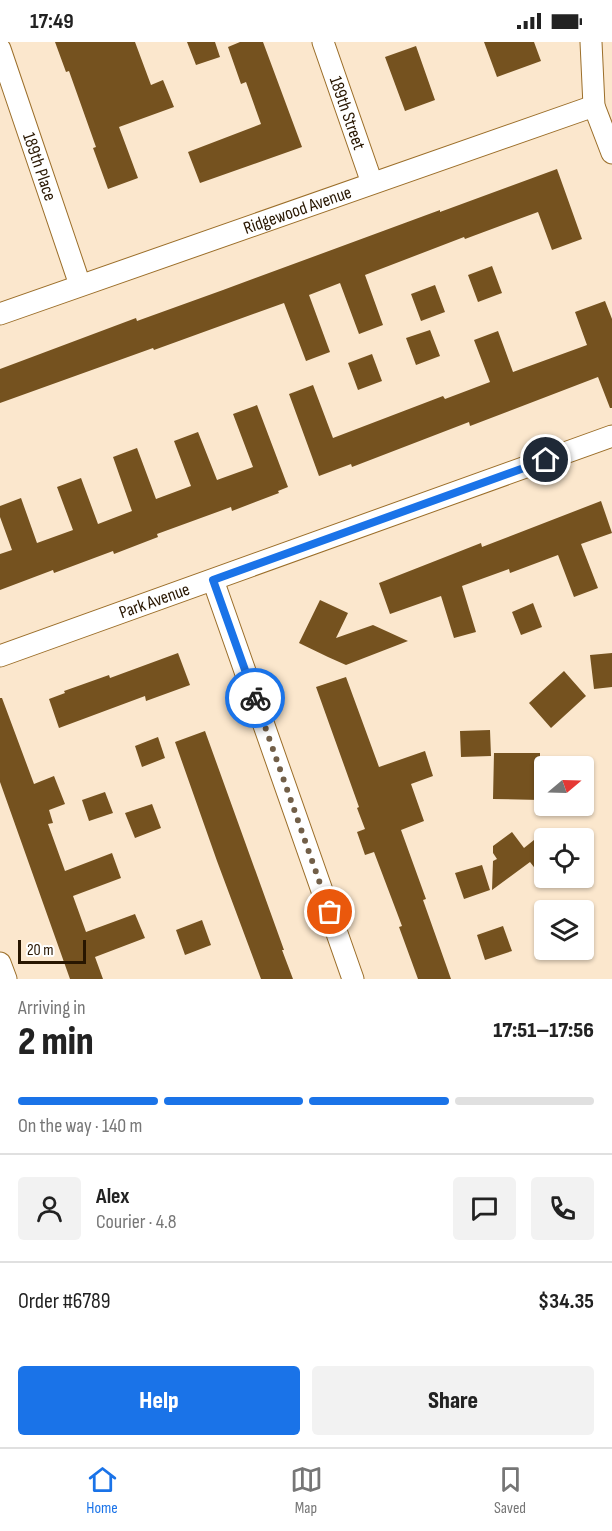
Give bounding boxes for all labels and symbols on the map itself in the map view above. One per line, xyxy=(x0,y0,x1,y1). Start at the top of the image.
street label: 189th Street xyxy=(325,73,370,153)
street label: 189th Place xyxy=(18,130,61,203)
street label: Ridgewood Avenue xyxy=(241,182,354,239)
pin xyxy=(520,434,571,485)
street label: Park Avenue xyxy=(116,579,193,623)
courier xyxy=(225,668,285,728)
north arrow xyxy=(534,756,594,816)
pin xyxy=(304,886,355,937)
scale bar xyxy=(18,937,86,964)

